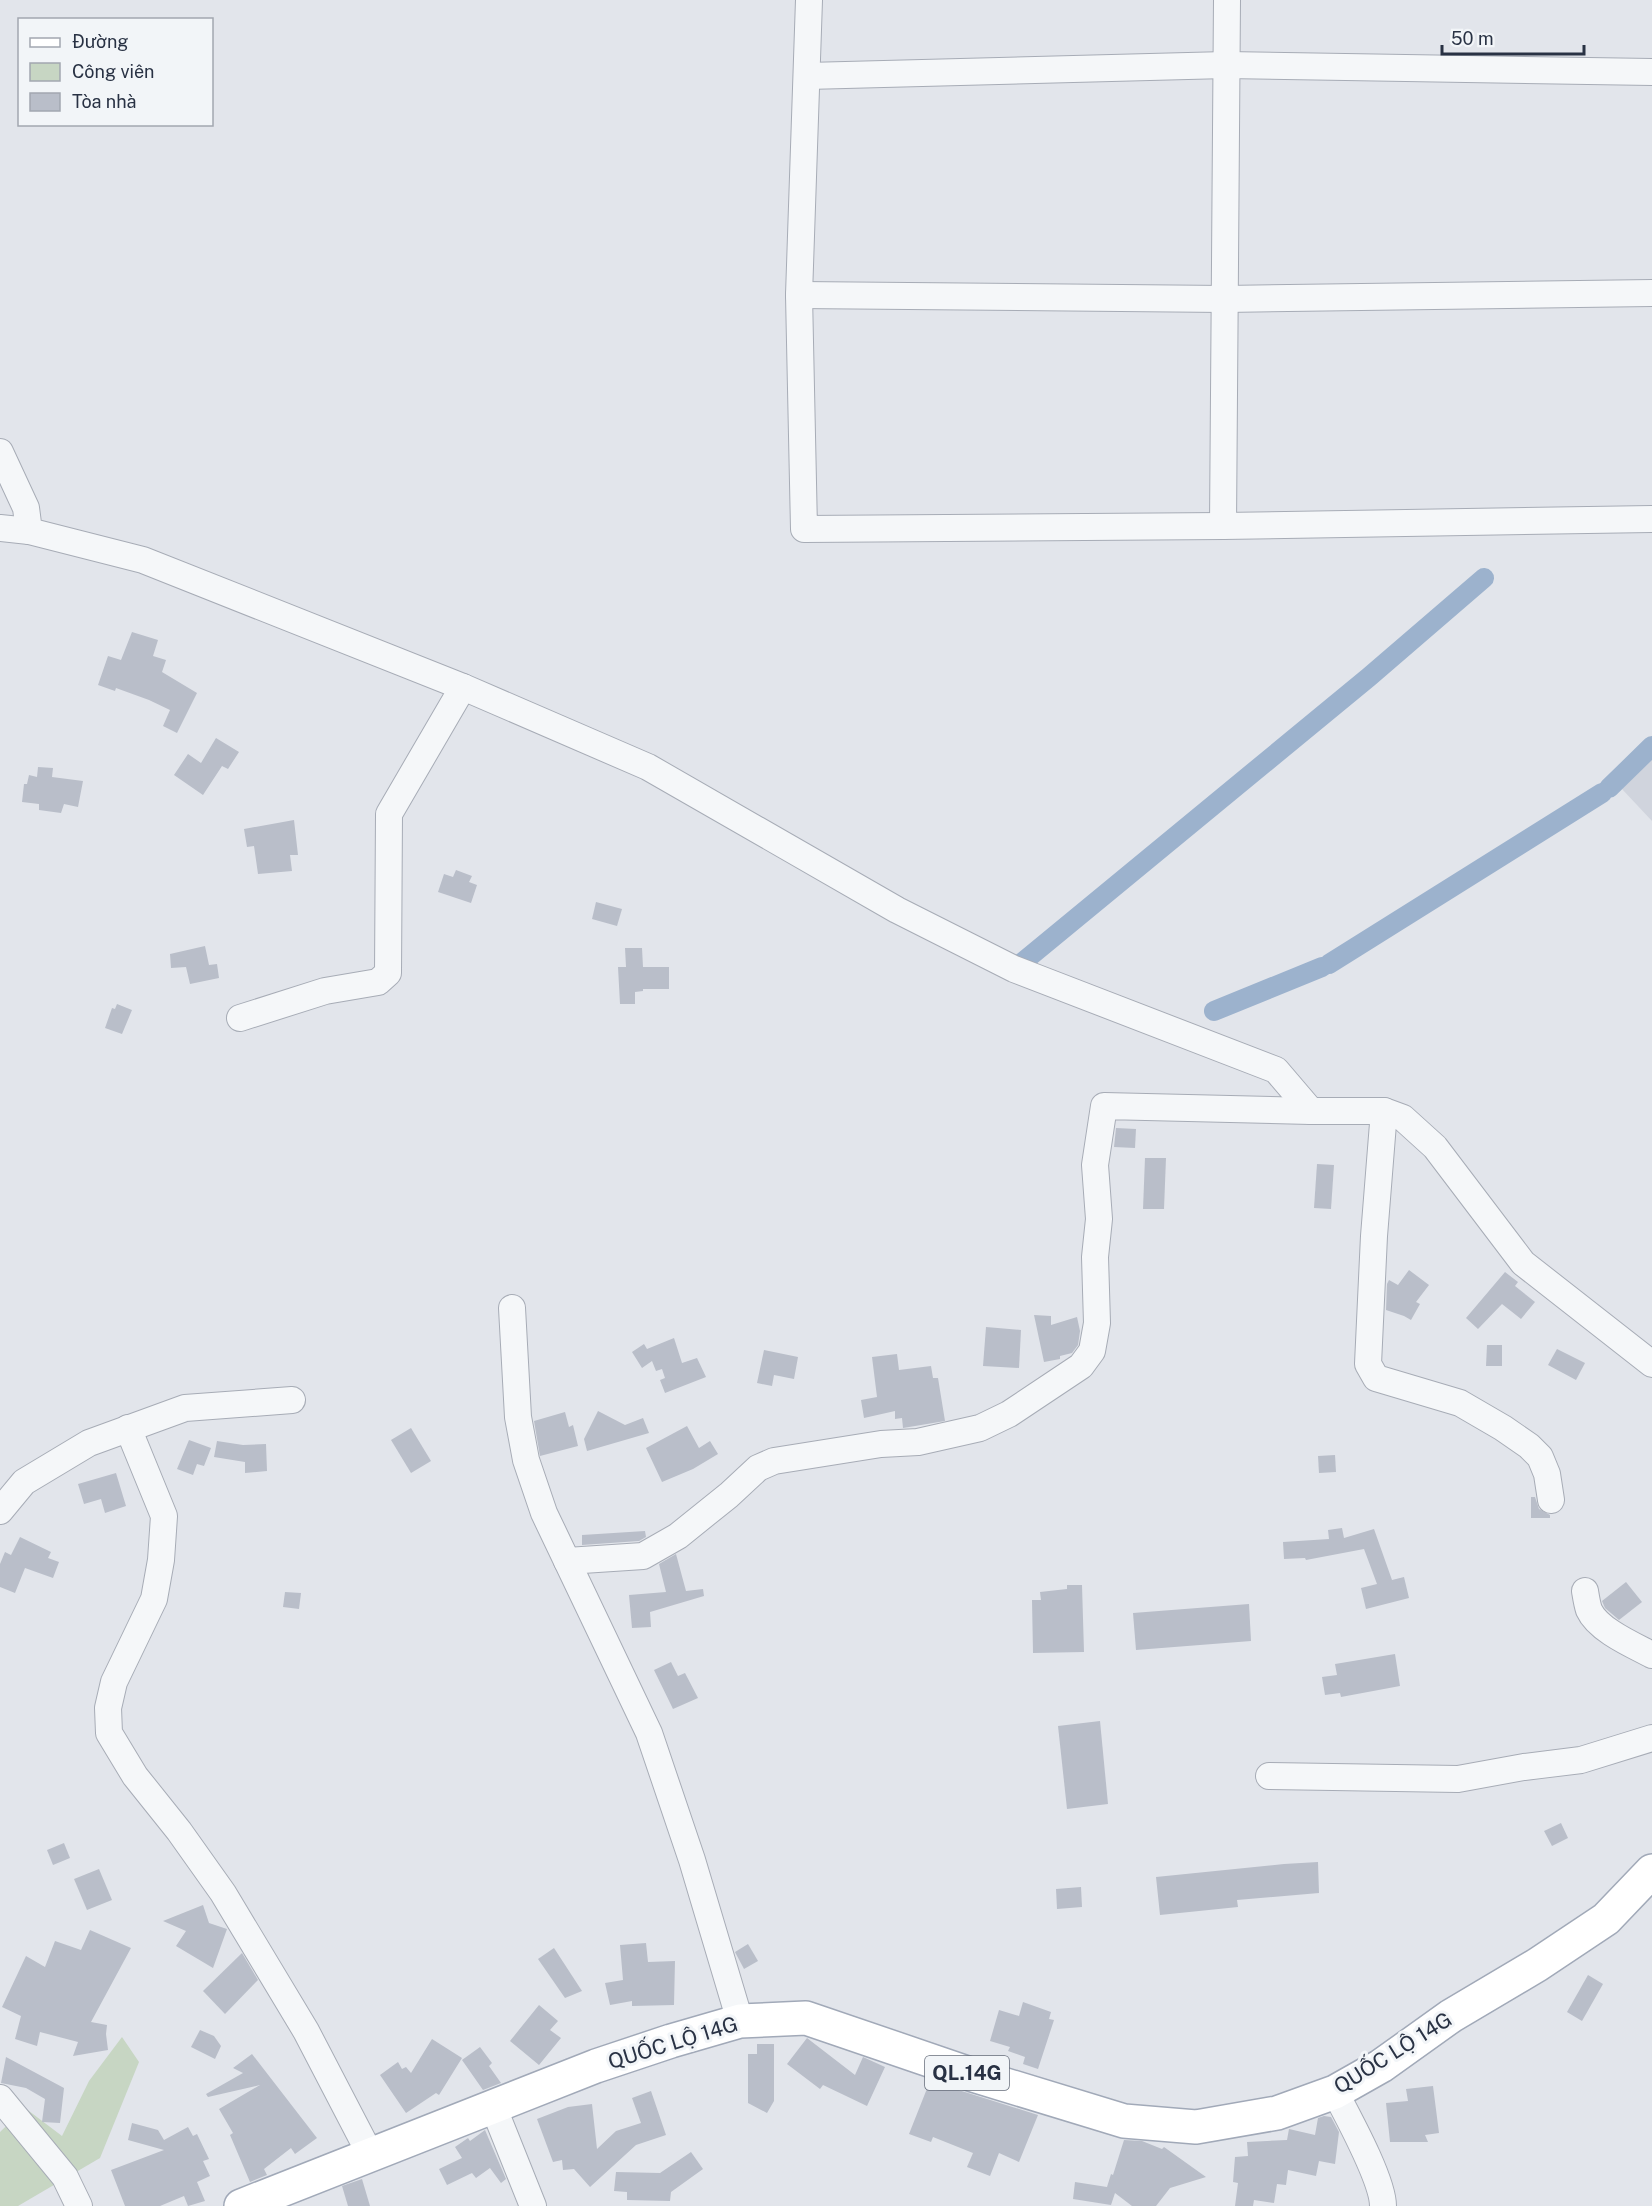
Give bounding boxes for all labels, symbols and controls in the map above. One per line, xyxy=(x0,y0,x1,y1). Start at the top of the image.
legend xyxy=(18,18,213,126)
scale bar xyxy=(1442,18,1584,56)
text: 50 m xyxy=(1451,28,1494,49)
text: Đường xyxy=(72,31,129,52)
text: Công viên xyxy=(72,61,155,82)
text: Tòa nhà xyxy=(72,91,137,112)
street label: QUỐC LỘ 14G xyxy=(1328,2005,1456,2099)
street label: QUỐC LỘ 14G xyxy=(604,2009,741,2074)
road number: QL.14G xyxy=(925,2056,1009,2090)

